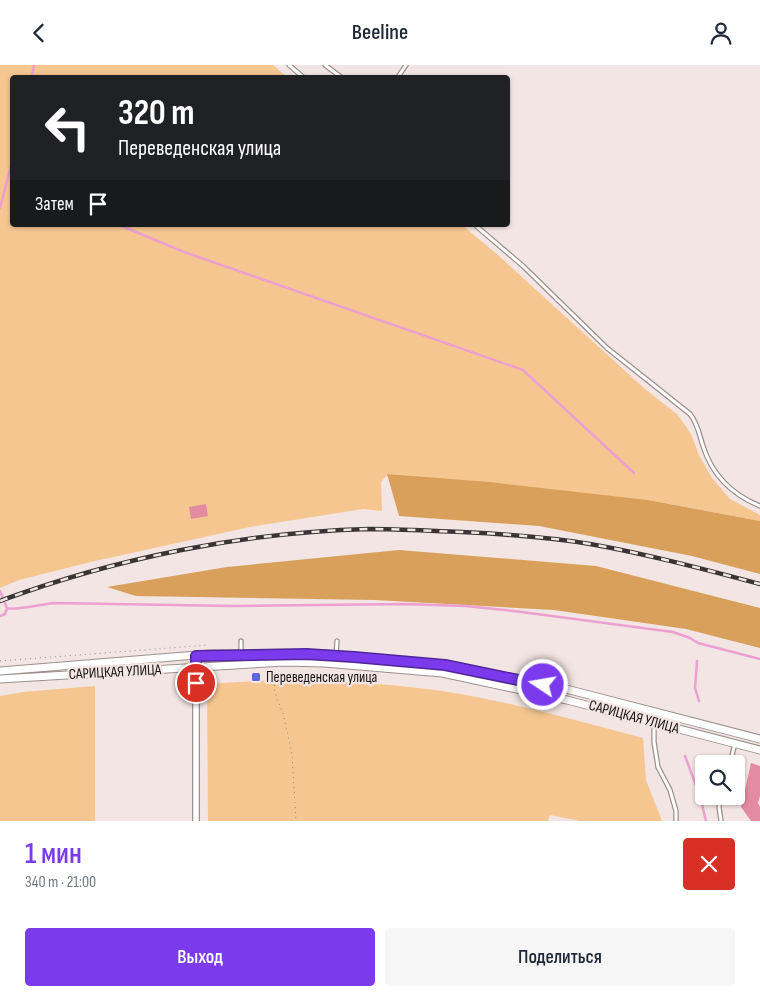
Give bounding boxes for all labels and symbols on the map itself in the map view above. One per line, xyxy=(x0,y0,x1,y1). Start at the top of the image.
position arrow xyxy=(516,658,568,710)
street label: САРИЦКАЯ УЛИЦА xyxy=(68,660,162,684)
pin xyxy=(175,662,217,704)
place label: Переведенская улица xyxy=(266,668,378,687)
marker: Переведенская улица xyxy=(250,671,262,683)
street label: САРИЦКАЯ УЛИЦА xyxy=(587,696,682,738)

